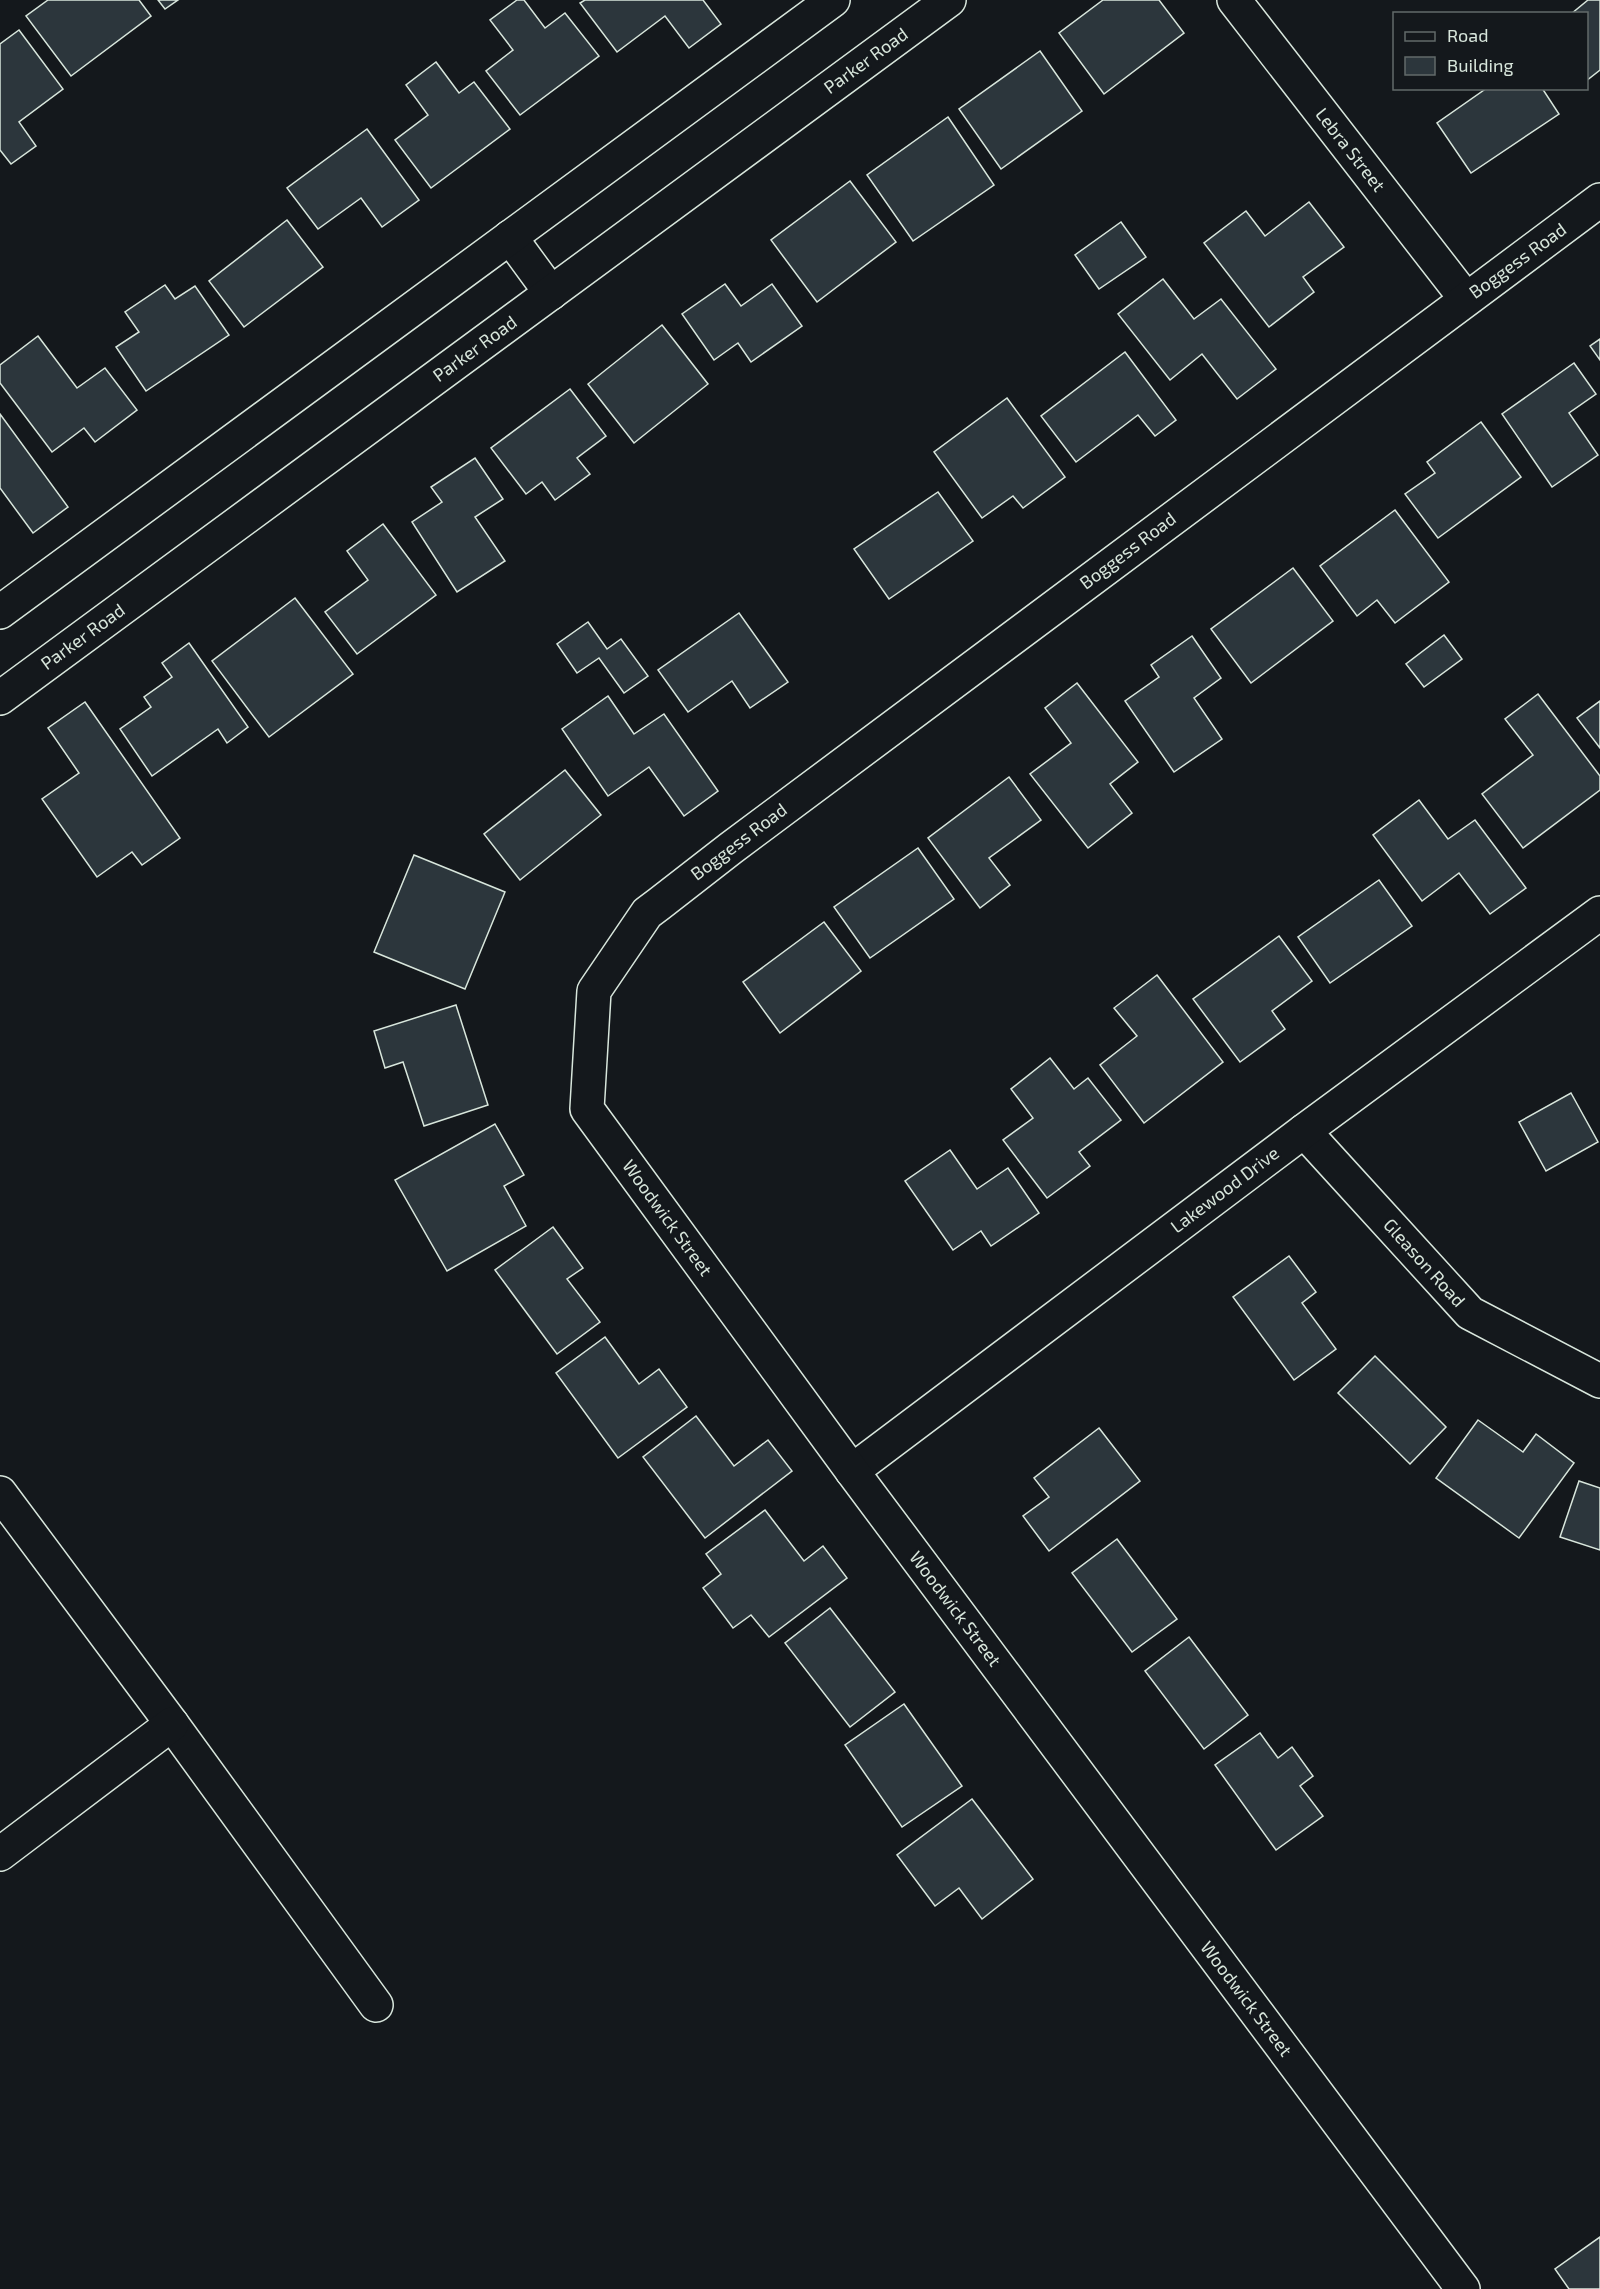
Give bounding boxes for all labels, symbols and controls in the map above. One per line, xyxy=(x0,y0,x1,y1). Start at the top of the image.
legend xyxy=(1393,12,1588,90)
street label: Parker Road xyxy=(819,22,912,98)
text: Road xyxy=(1447,24,1488,46)
text: Building xyxy=(1447,54,1514,76)
street label: Lebra Street xyxy=(1311,103,1390,196)
street label: Boggess Road xyxy=(1465,218,1570,303)
street label: Parker Road xyxy=(428,310,521,386)
street label: Boggess Road xyxy=(1075,507,1180,594)
street label: Parker Road xyxy=(36,598,129,674)
street label: Boggess Road xyxy=(686,798,791,885)
street label: Lakewood Drive xyxy=(1166,1141,1283,1237)
street label: Woodwick Street xyxy=(618,1155,718,1280)
street label: Gleason Road xyxy=(1379,1214,1470,1311)
street label: Woodwick Street xyxy=(905,1546,1006,1670)
street label: Woodwick Street xyxy=(1196,1936,1297,2060)

